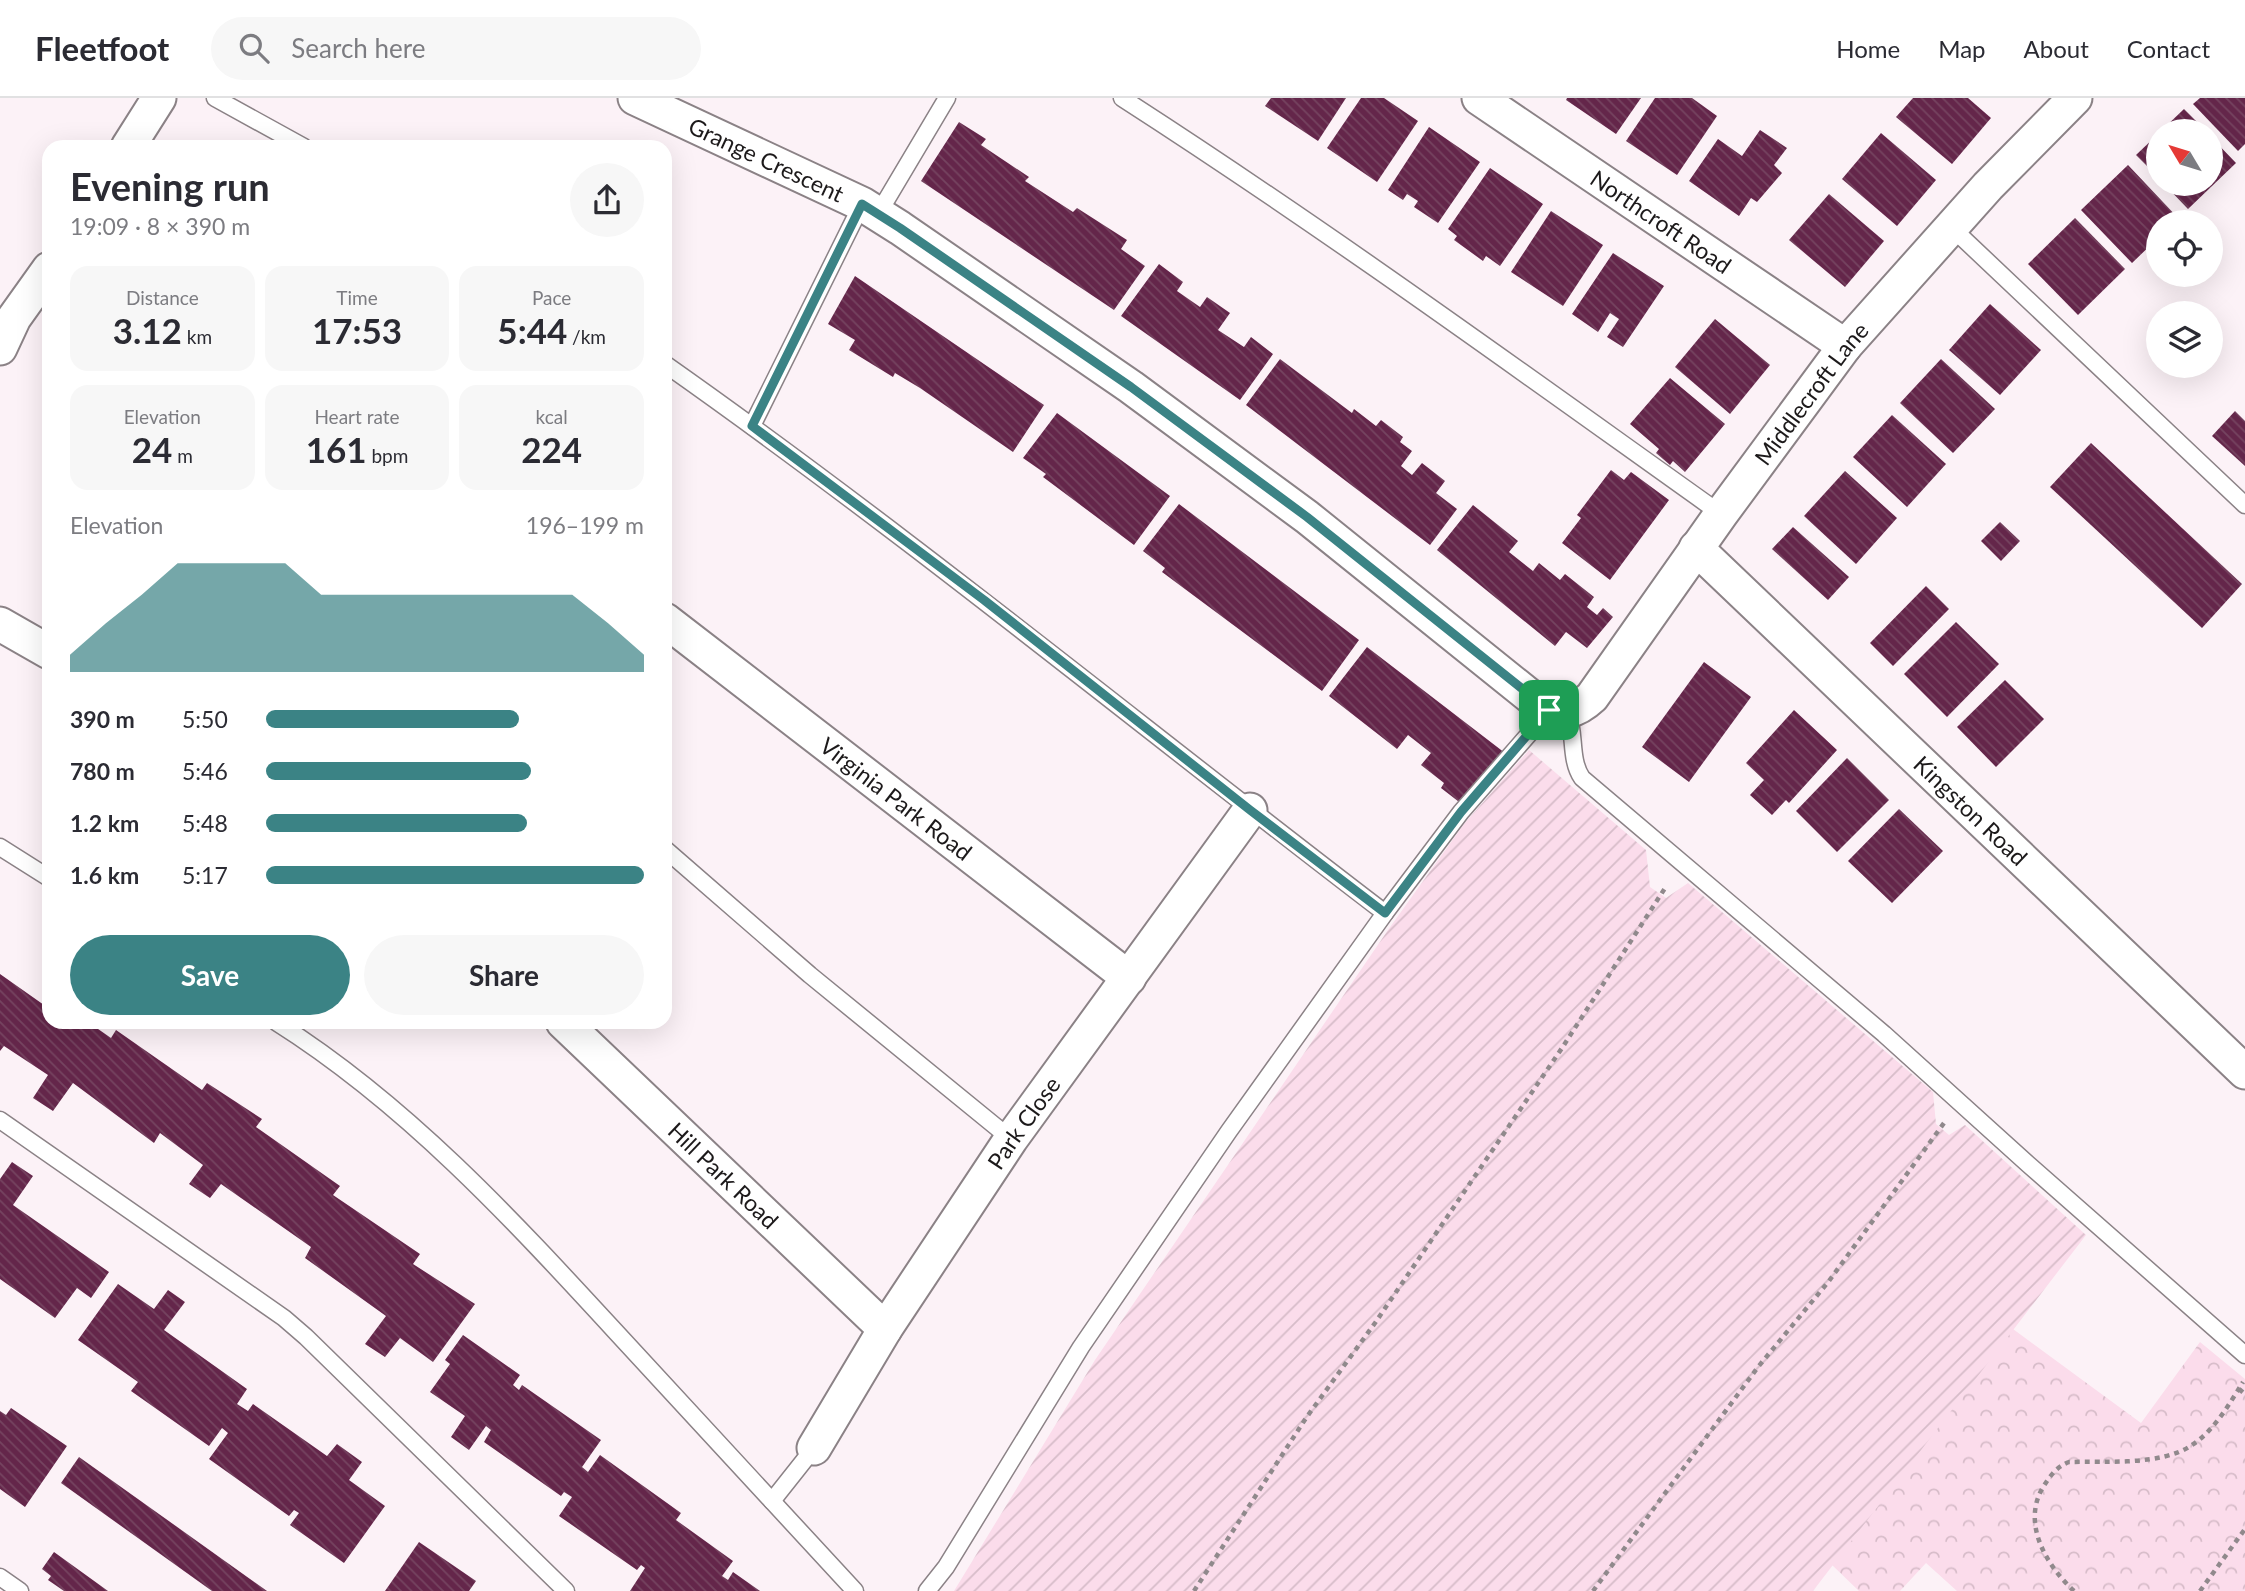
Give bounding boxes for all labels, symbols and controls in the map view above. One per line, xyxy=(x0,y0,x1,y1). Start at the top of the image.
search box xyxy=(211,17,701,80)
text: Fleetfoot xyxy=(35,28,169,68)
icon: search xyxy=(235,29,273,67)
text: Search here xyxy=(291,32,425,64)
text: Home xyxy=(1836,34,1900,63)
text: Map xyxy=(1938,34,1986,63)
text: About xyxy=(2024,34,2089,63)
text: Contact xyxy=(2127,34,2210,63)
street label: Grange Crescent xyxy=(684,111,849,208)
north arrow xyxy=(2146,119,2222,196)
map controls xyxy=(2146,119,2223,378)
text: Evening run xyxy=(70,163,270,209)
button: share xyxy=(570,163,644,237)
street label: Northcroft Road xyxy=(1585,164,1737,279)
button: locate xyxy=(2146,210,2223,287)
text: 19:09 · 8 × 390 m xyxy=(70,212,250,240)
text: Distance xyxy=(126,286,199,309)
text: Time xyxy=(336,286,378,309)
text: Pace xyxy=(532,286,571,309)
button: layers xyxy=(2146,301,2223,378)
text: 3.12 xyxy=(113,309,182,351)
text: 17:53 xyxy=(312,309,402,351)
text: 5:44 xyxy=(497,309,567,351)
street label: Middlecroft Lane xyxy=(1748,316,1874,470)
text: km xyxy=(182,325,212,348)
text: /km xyxy=(567,325,606,348)
text: Elevation xyxy=(124,405,201,428)
text: Heart rate xyxy=(314,405,400,428)
text: kcal xyxy=(536,405,568,428)
text: 24 xyxy=(132,428,172,470)
text: 161 xyxy=(306,428,367,470)
text: 224 xyxy=(521,428,582,470)
text: m xyxy=(172,444,193,467)
text: bpm xyxy=(367,444,408,467)
text: Elevation xyxy=(70,511,163,539)
text: 196–199 m xyxy=(526,511,644,539)
pin xyxy=(1519,680,1579,740)
icon: arrive xyxy=(1530,691,1568,729)
text: 390 m xyxy=(70,705,135,733)
text: 5:50 xyxy=(182,705,228,733)
street label: Virginia Park Road xyxy=(815,731,978,866)
street label: Kingston Road xyxy=(1908,750,2034,871)
text: 780 m xyxy=(70,757,135,785)
text: 5:46 xyxy=(182,757,228,785)
text: 1.2 km xyxy=(70,809,139,837)
text: 5:48 xyxy=(182,809,228,837)
text: 1.6 km xyxy=(70,861,139,889)
text: 5:17 xyxy=(182,861,228,889)
button: Save xyxy=(70,935,350,1015)
button: Share xyxy=(364,935,644,1015)
street label: Park Close xyxy=(981,1071,1066,1174)
street label: Hill Park Road xyxy=(663,1116,785,1234)

